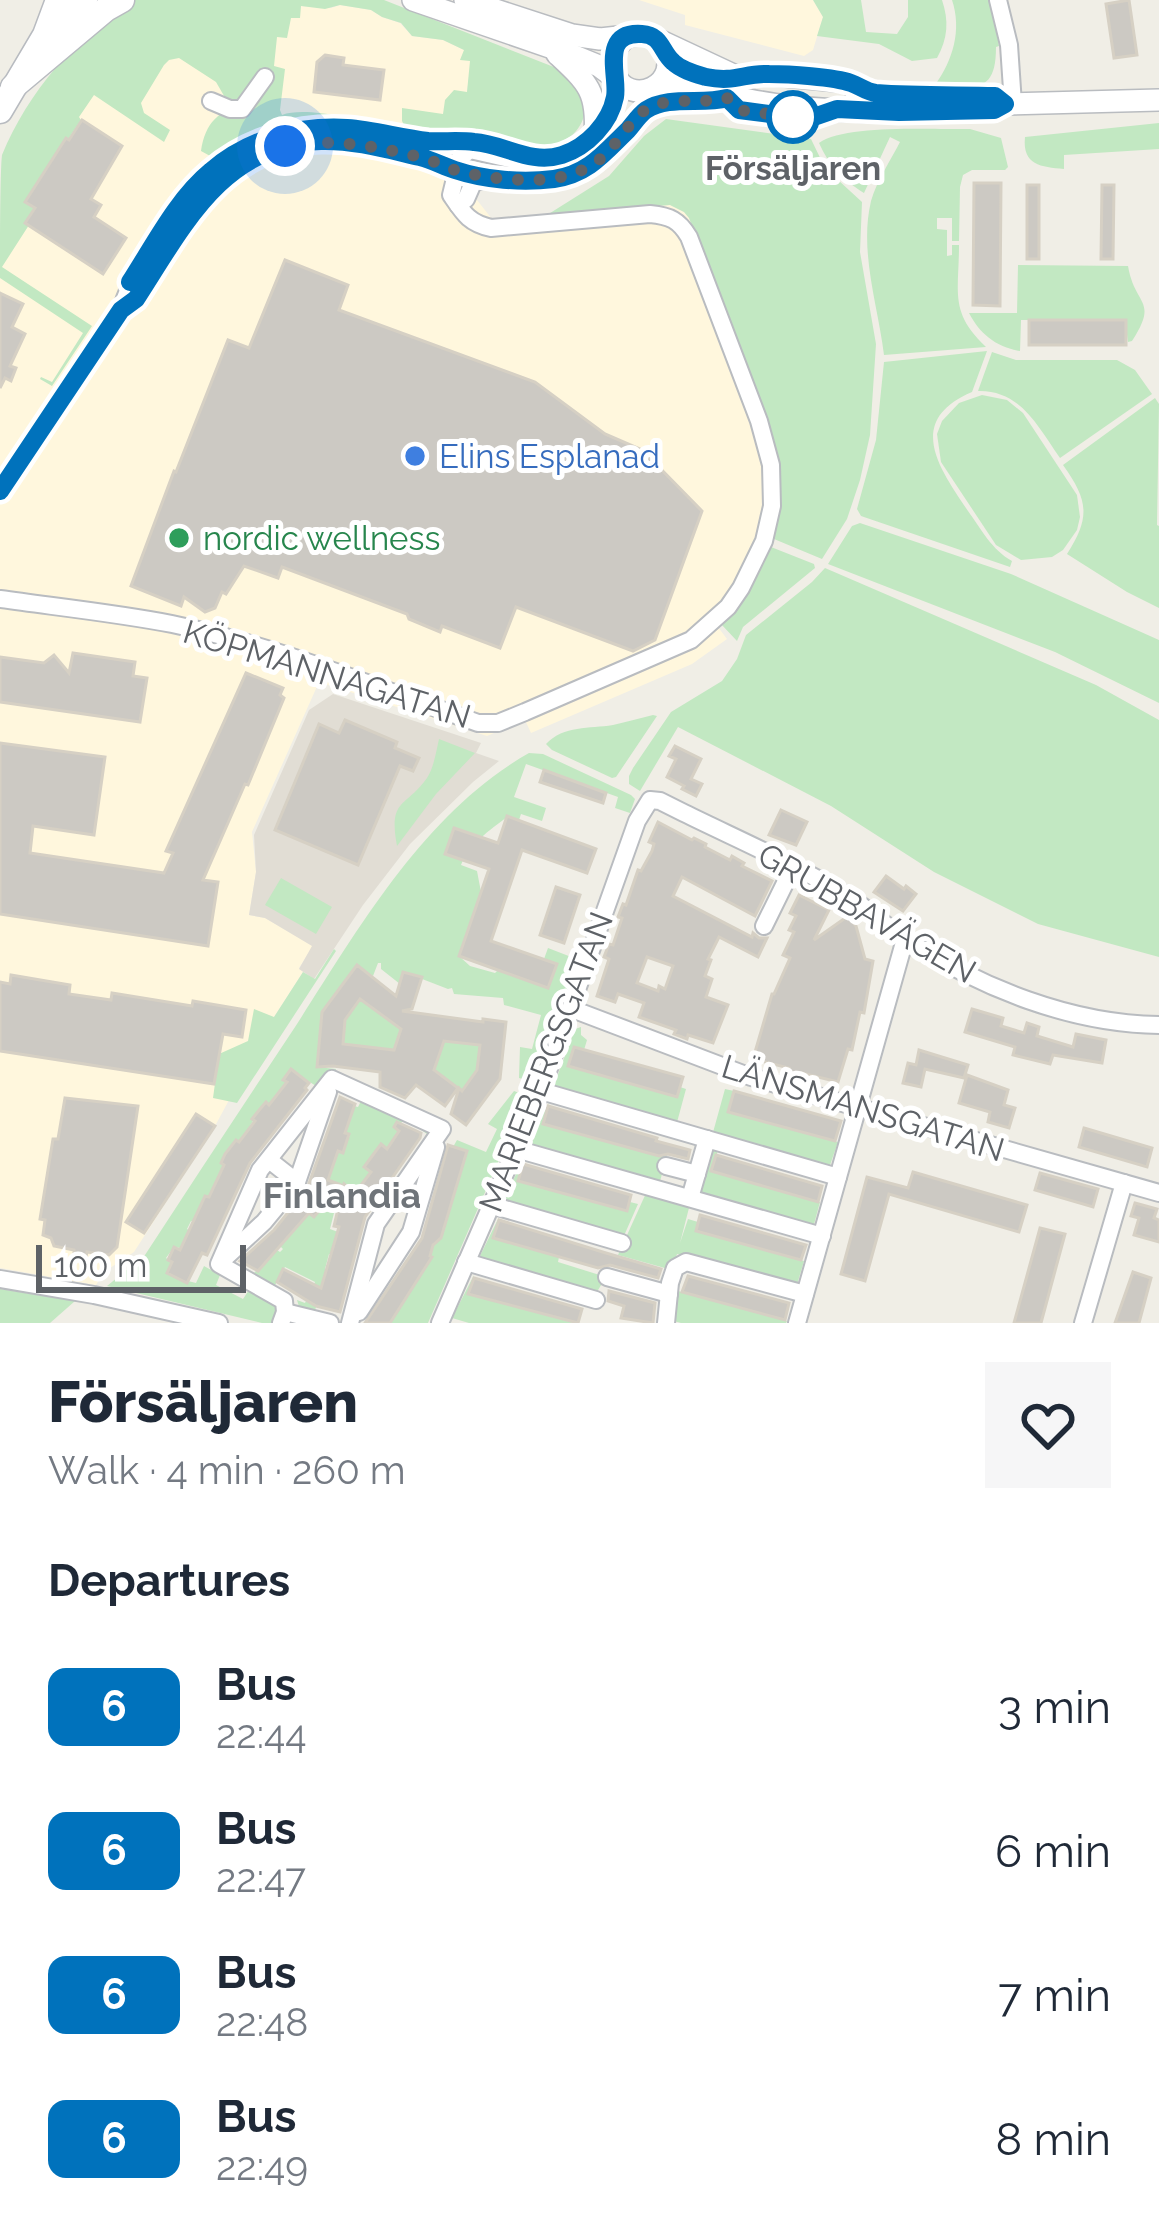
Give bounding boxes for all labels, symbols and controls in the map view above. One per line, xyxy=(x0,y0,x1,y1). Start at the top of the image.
marker: Försäljaren xyxy=(768,92,818,142)
your location xyxy=(255,116,315,176)
place label: Försäljaren xyxy=(705,149,881,188)
place label: Elins Esplanad xyxy=(439,437,660,476)
marker: Elins Esplanad xyxy=(402,443,428,469)
place label: nordic wellness xyxy=(203,519,440,558)
marker: nordic wellness xyxy=(166,525,192,551)
street label: KÖPMANNAGATAN xyxy=(179,611,476,736)
street label: GRUBBAVÄGEN xyxy=(751,835,983,991)
street label: MARIEBERGSGATAN xyxy=(471,907,621,1217)
street label: LÄNSMANSGATAN xyxy=(717,1046,1009,1170)
district label: Finlandia xyxy=(263,1174,421,1216)
scale bar xyxy=(36,1239,246,1292)
text: 100 m xyxy=(54,1246,147,1285)
button: heart xyxy=(985,1362,1111,1488)
text: Försäljaren xyxy=(48,1368,358,1435)
text: Walk · 4 min · 260 m xyxy=(48,1447,406,1493)
text: Departures xyxy=(48,1554,290,1607)
text: Bus xyxy=(216,1658,297,1711)
text: 3 min xyxy=(998,1681,1111,1734)
text: 6 xyxy=(101,1682,127,1731)
text: 22:44 xyxy=(216,1711,307,1757)
text: Bus xyxy=(216,1802,297,1855)
text: 6 min xyxy=(995,1825,1111,1878)
text: 6 xyxy=(101,1826,127,1875)
text: 22:47 xyxy=(216,1855,306,1901)
text: Bus xyxy=(216,1946,297,1999)
text: 7 min xyxy=(998,1969,1111,2022)
text: 6 xyxy=(101,1970,127,2019)
text: 22:48 xyxy=(216,1999,308,2045)
text: Bus xyxy=(216,2090,297,2143)
text: 8 min xyxy=(995,2113,1111,2166)
text: 6 xyxy=(101,2114,127,2163)
text: 22:49 xyxy=(216,2143,308,2189)

